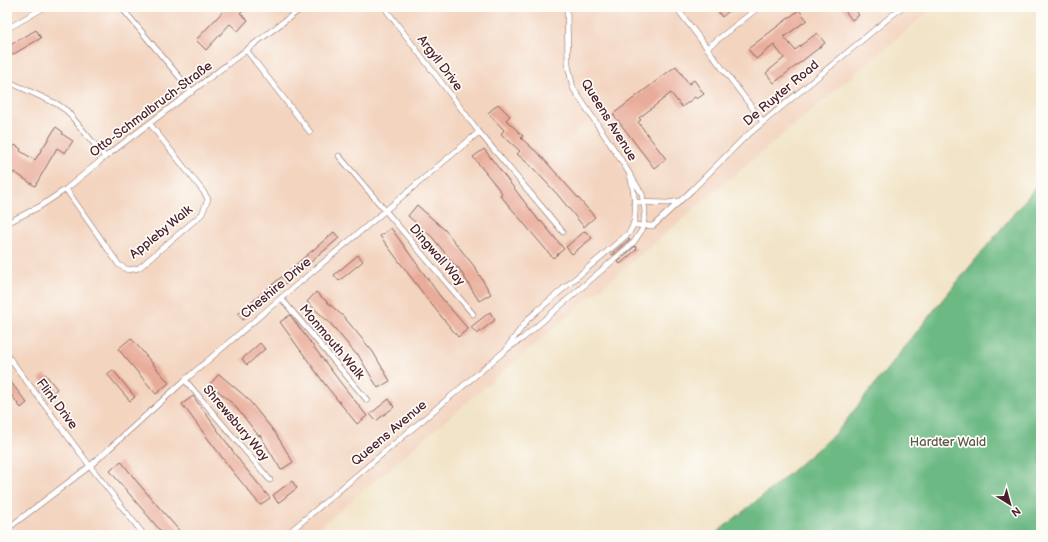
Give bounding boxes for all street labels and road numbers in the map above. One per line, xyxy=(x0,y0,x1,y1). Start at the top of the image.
street label: Argyll Drive xyxy=(414,32,466,94)
street label: De Ruyter Road xyxy=(740,57,822,129)
street label: Otto-Schmalbruch-Straße xyxy=(87,58,216,160)
street label: Queens Avenue xyxy=(577,76,641,164)
street label: Appleby Walk xyxy=(126,201,196,262)
street label: Dingwall Way xyxy=(406,221,468,289)
street label: Cheshire Drive xyxy=(238,254,315,322)
street label: Monmouth Walk xyxy=(296,301,368,383)
street label: Flint Drive xyxy=(33,376,81,433)
street label: Shrewsbury Way xyxy=(199,382,273,464)
street label: Queens Avenue xyxy=(348,397,430,469)

